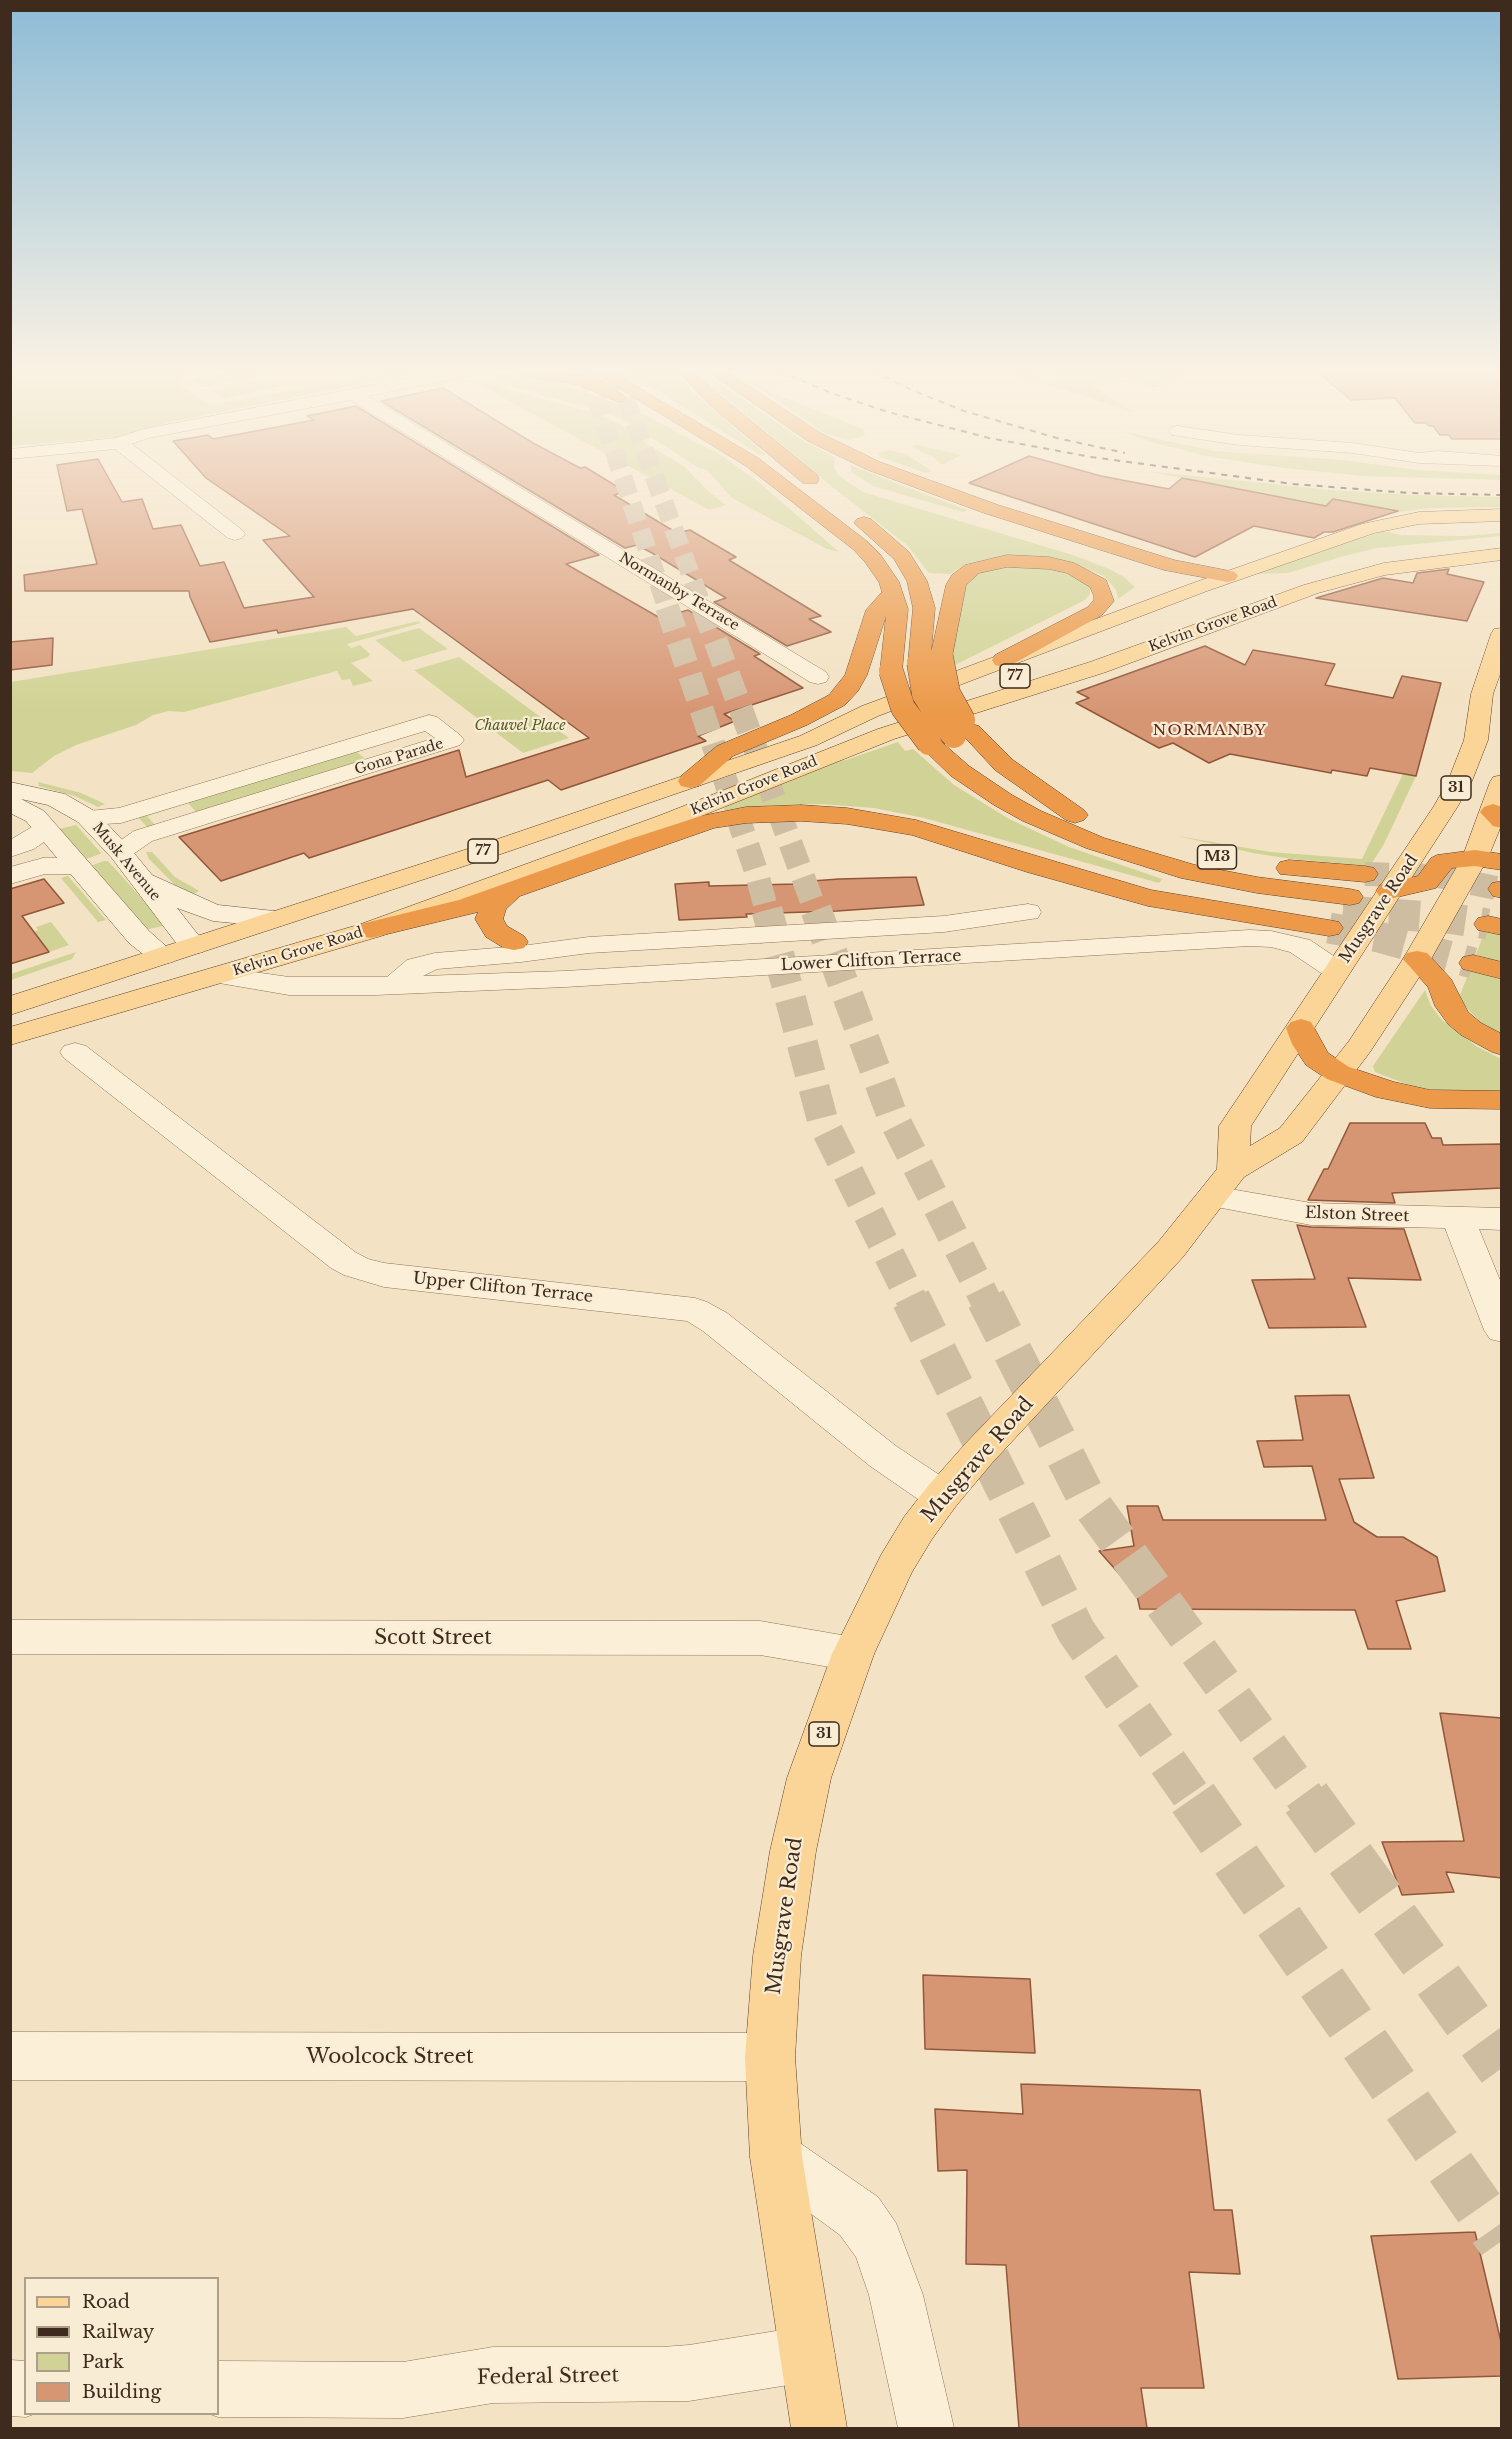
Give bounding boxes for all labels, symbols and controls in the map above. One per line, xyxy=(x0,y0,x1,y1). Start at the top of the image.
street label: Normanby Terrace xyxy=(616,550,742,634)
street label: Kelvin Grove Road xyxy=(1147,594,1279,656)
road number: 77 xyxy=(1000,664,1030,688)
park label: Chauvel Place xyxy=(474,718,566,734)
district label: NORMANBY xyxy=(1153,722,1267,740)
street label: Gona Parade xyxy=(353,736,445,778)
street label: Kelvin Grove Road xyxy=(688,753,820,819)
road number: 31 xyxy=(1441,776,1471,800)
street label: Musk Avenue xyxy=(88,820,164,904)
road number: 77 xyxy=(468,839,498,863)
road number: M3 xyxy=(1198,845,1236,869)
street label: Musgrave Road xyxy=(1336,851,1422,967)
street label: Kelvin Grove Road xyxy=(231,924,365,980)
street label: Lower Clifton Terrace xyxy=(780,947,962,975)
street label: Elston Street xyxy=(1305,1204,1409,1226)
street label: Upper Clifton Terrace xyxy=(412,1269,594,1307)
street label: Musgrave Road xyxy=(917,1392,1039,1528)
street label: Scott Street xyxy=(374,1626,492,1650)
road number: 31 xyxy=(809,1722,839,1746)
street label: Musgrave Road xyxy=(762,1836,808,1996)
street label: Woolcock Street xyxy=(306,2045,474,2069)
legend xyxy=(24,2277,219,2415)
text: Road xyxy=(82,2291,130,2313)
text: Railway xyxy=(82,2321,154,2343)
text: Park xyxy=(82,2351,124,2373)
street label: Federal Street xyxy=(477,2364,619,2390)
text: Building xyxy=(82,2381,161,2403)

